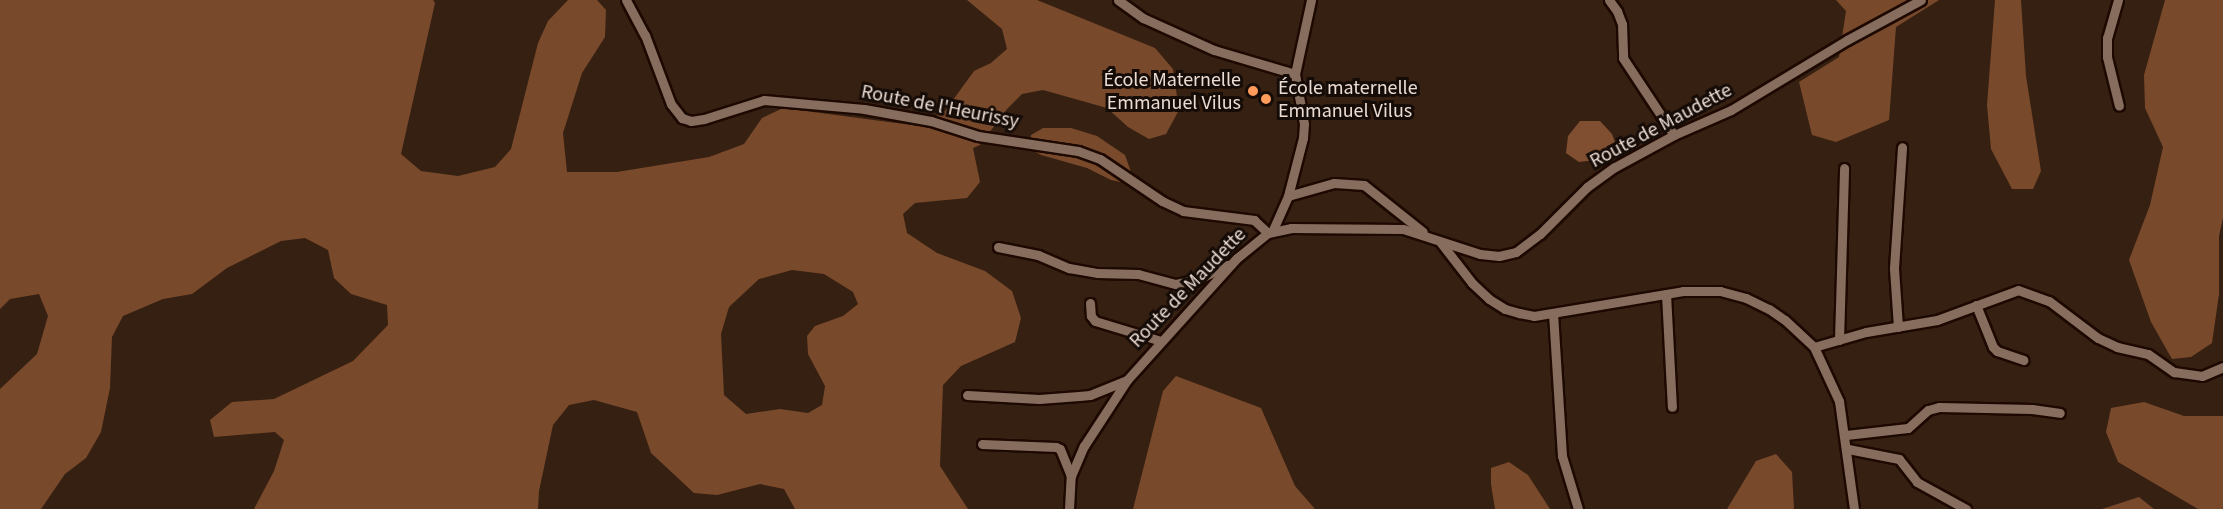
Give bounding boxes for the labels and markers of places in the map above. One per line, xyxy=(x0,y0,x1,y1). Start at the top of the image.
place label: École Maternelle Emmanuel Vilus xyxy=(1103,68,1241,115)
place label: École maternelle Emmanuel Vilus xyxy=(1278,76,1418,123)
marker: École Maternelle Emmanuel Vilus xyxy=(1246,84,1260,98)
marker: École maternelle Emmanuel Vilus xyxy=(1259,92,1273,106)

